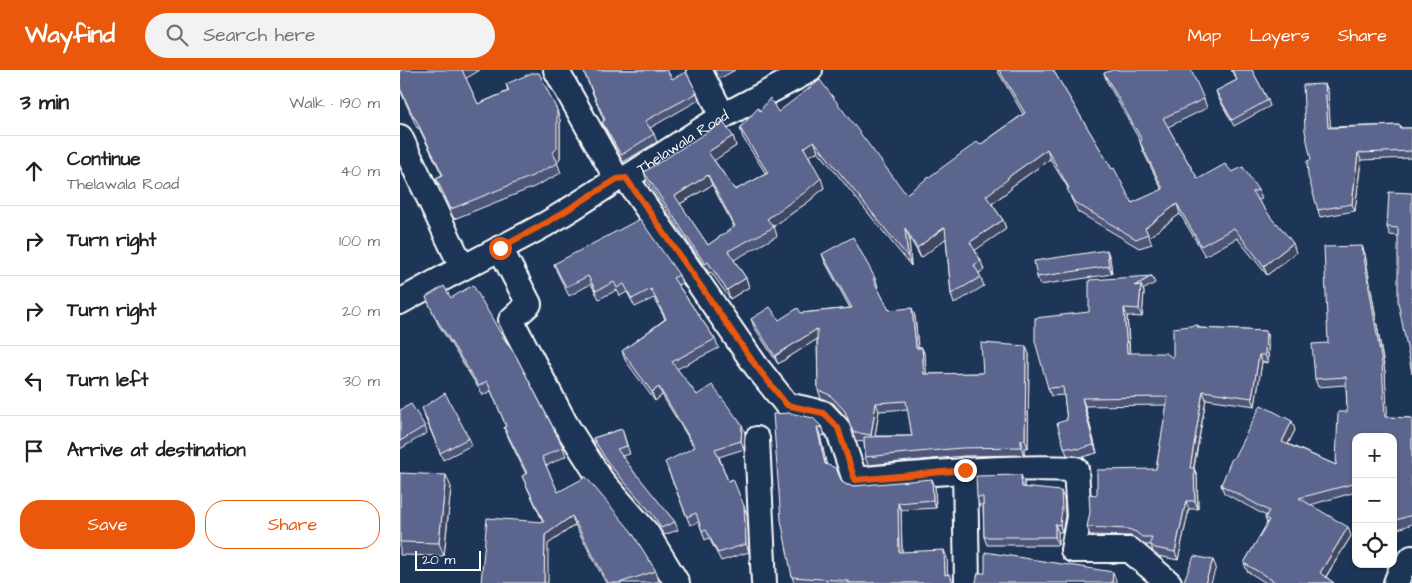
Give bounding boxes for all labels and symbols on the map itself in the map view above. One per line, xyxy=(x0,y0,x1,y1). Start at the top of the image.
street label: Thelawala Road xyxy=(633,104,732,179)
route start xyxy=(489,237,512,260)
route end xyxy=(954,459,977,482)
scale bar xyxy=(415,548,481,571)

